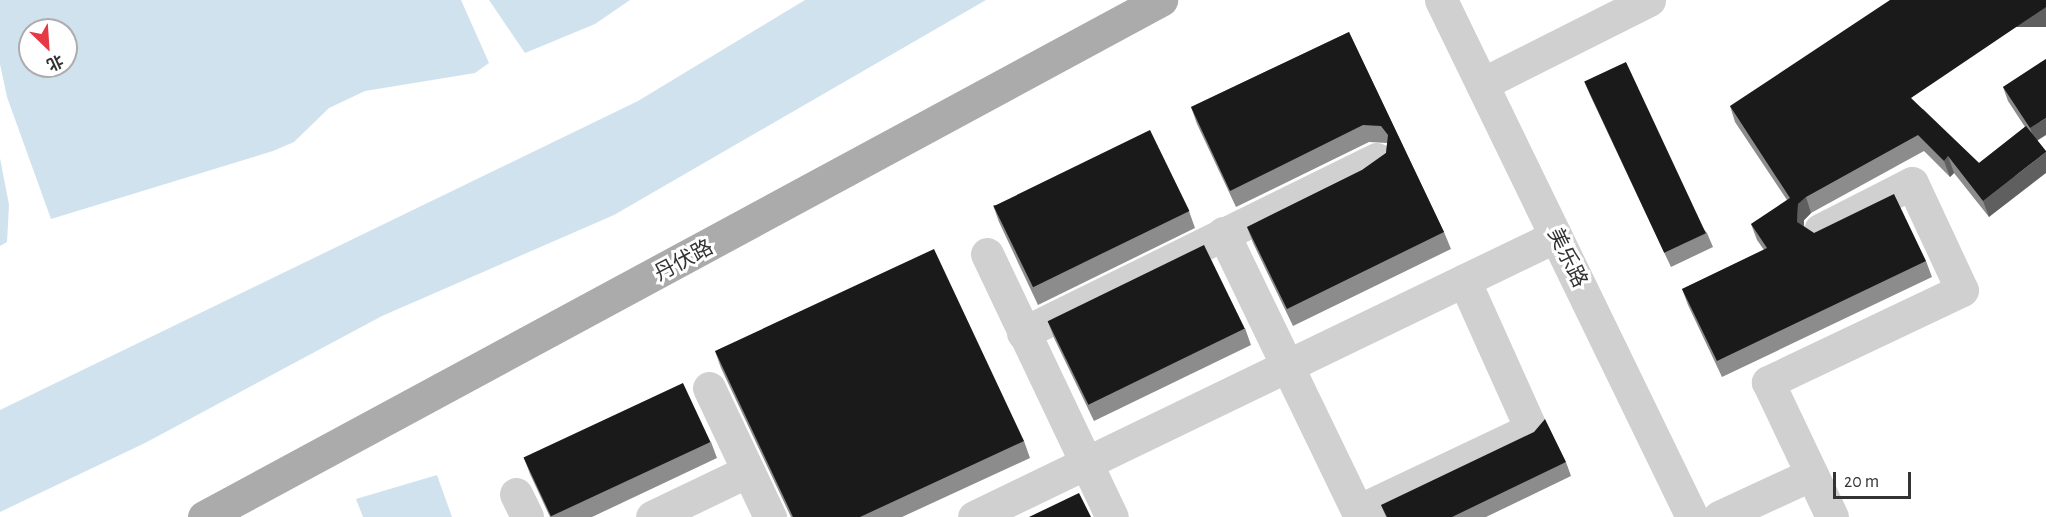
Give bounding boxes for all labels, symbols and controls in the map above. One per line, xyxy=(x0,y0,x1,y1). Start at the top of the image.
north arrow xyxy=(18,18,78,78)
text: 北 xyxy=(44,52,65,73)
street label: 美乐路 xyxy=(1542,224,1592,292)
street label: 丹伏路 xyxy=(650,235,718,287)
scale bar xyxy=(1836,460,1914,498)
text: 20 m xyxy=(1844,473,1879,491)

